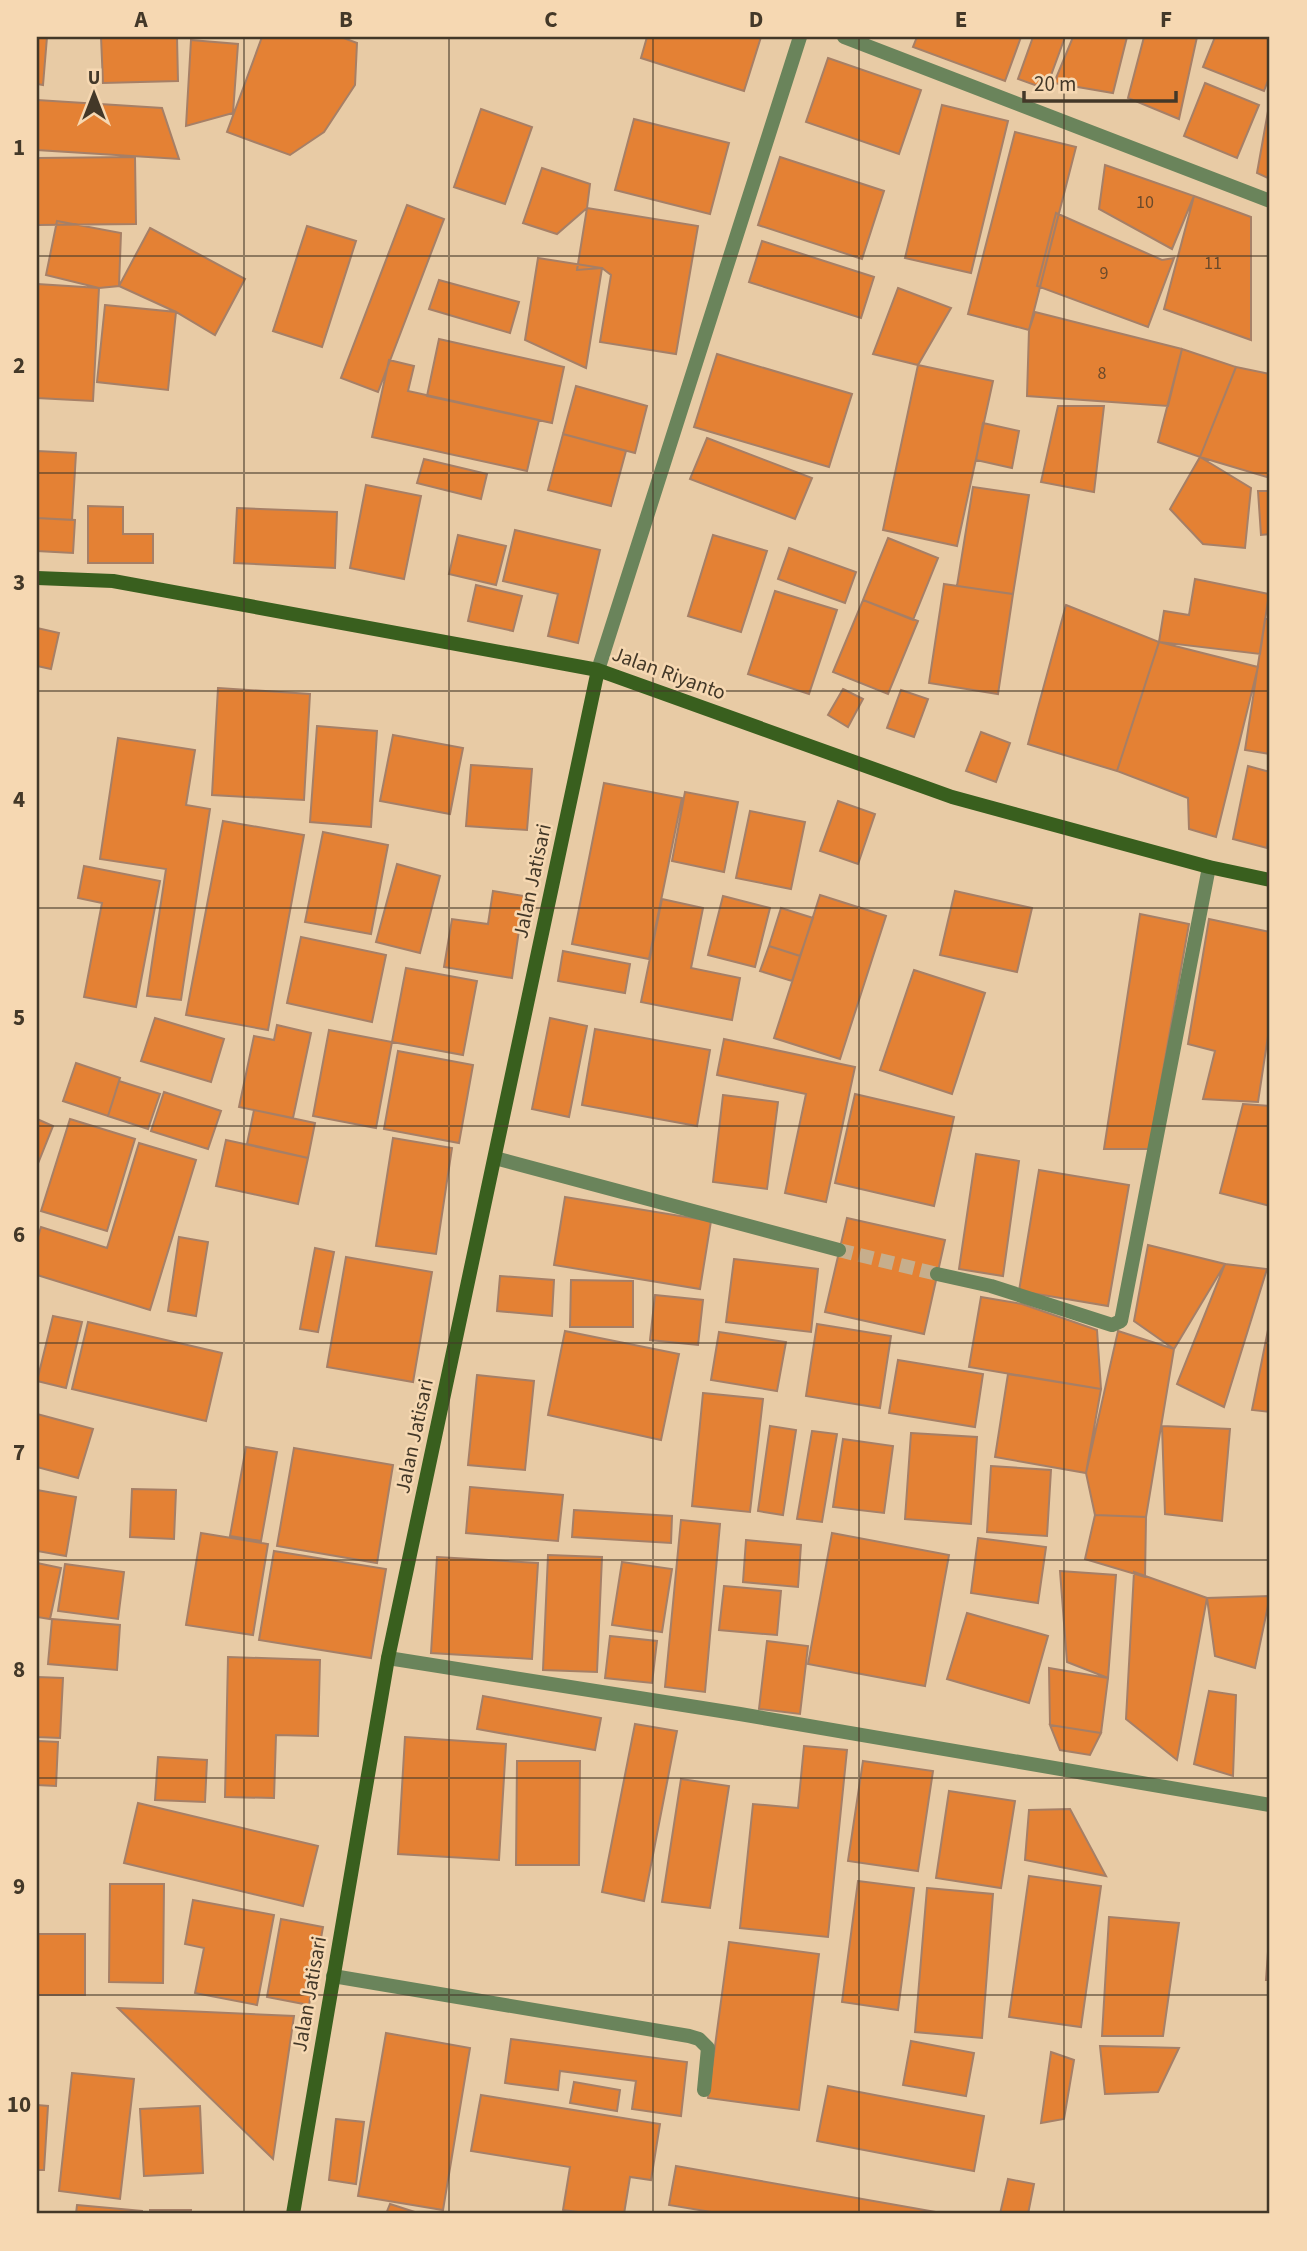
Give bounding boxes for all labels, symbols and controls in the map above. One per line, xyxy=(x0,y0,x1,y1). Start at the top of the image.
text: A xyxy=(133,3,148,36)
text: B xyxy=(339,3,353,36)
text: C xyxy=(544,3,558,36)
text: D xyxy=(749,3,763,36)
text: E xyxy=(955,3,967,36)
text: F xyxy=(1160,3,1172,36)
north arrow xyxy=(60,60,130,130)
scale bar xyxy=(1024,60,1176,104)
text: U xyxy=(88,65,100,92)
text: 20 m xyxy=(1034,69,1076,99)
text: 1 xyxy=(13,131,25,164)
house number: 10 xyxy=(1136,190,1154,215)
house number: 11 xyxy=(1204,251,1222,276)
house number: 9 xyxy=(1100,261,1109,286)
text: 2 xyxy=(13,349,25,382)
house number: 8 xyxy=(1098,361,1107,386)
text: 3 xyxy=(13,566,25,599)
street label: Jalan Riyanto xyxy=(608,639,730,707)
text: 4 xyxy=(13,783,25,816)
street label: Jalan Jatisari xyxy=(505,821,559,941)
text: 5 xyxy=(13,1001,25,1034)
text: 6 xyxy=(13,1218,25,1251)
street label: Jalan Jatisari xyxy=(387,1376,441,1496)
text: 7 xyxy=(13,1436,25,1469)
text: 8 xyxy=(13,1653,25,1686)
text: 9 xyxy=(13,1870,25,1903)
street label: Jalan Jatisari xyxy=(284,1934,334,2054)
text: 10 xyxy=(7,2088,31,2121)

